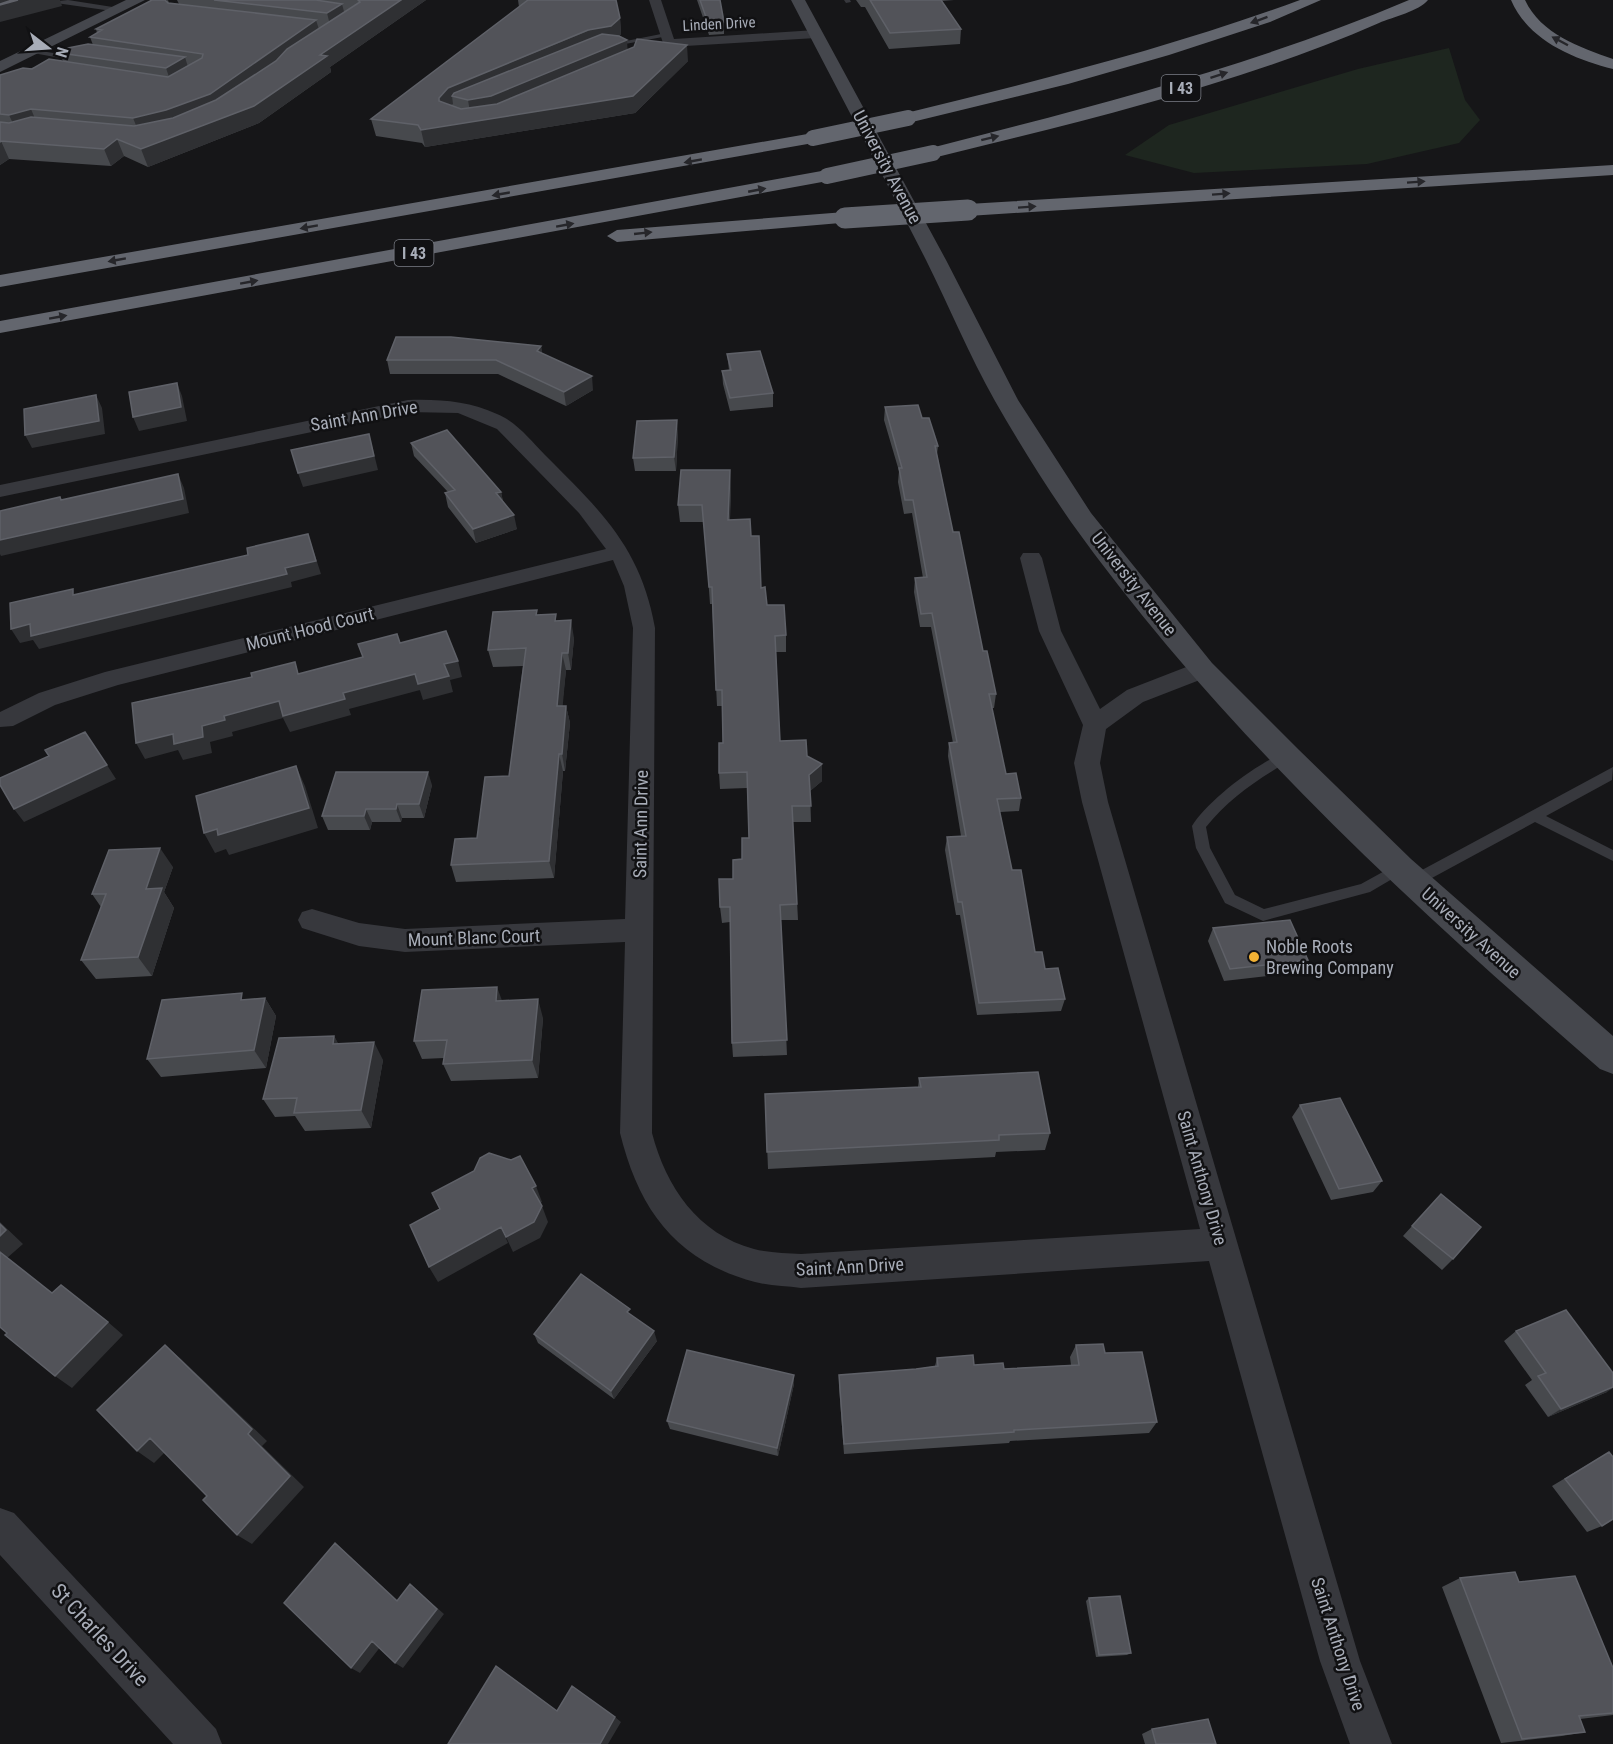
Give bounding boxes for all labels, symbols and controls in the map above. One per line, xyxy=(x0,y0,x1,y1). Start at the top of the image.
street label: Linden Drive xyxy=(682,13,756,35)
one-way arrow xyxy=(1250,16,1268,26)
north arrow xyxy=(18,18,78,78)
one-way arrow xyxy=(1551,36,1568,45)
text: N xyxy=(51,45,72,60)
one-way arrow xyxy=(1210,70,1228,80)
road number: I 43 xyxy=(1162,75,1200,101)
street label: University Avenue xyxy=(849,106,926,227)
one-way arrow xyxy=(981,133,999,142)
one-way arrow xyxy=(684,157,703,166)
one-way arrow xyxy=(1406,178,1425,187)
one-way arrow xyxy=(748,185,767,194)
one-way arrow xyxy=(491,190,510,199)
one-way arrow xyxy=(1212,190,1231,199)
one-way arrow xyxy=(1017,202,1036,211)
one-way arrow xyxy=(556,221,575,230)
one-way arrow xyxy=(299,223,318,232)
one-way arrow xyxy=(634,228,653,238)
road number: I 43 xyxy=(394,240,434,266)
one-way arrow xyxy=(107,256,126,265)
one-way arrow xyxy=(240,277,259,286)
one-way arrow xyxy=(48,312,67,321)
street label: Saint Ann Drive xyxy=(309,396,419,435)
street label: University Avenue xyxy=(1087,528,1181,640)
street label: Mount Hood Court xyxy=(244,602,376,655)
street label: Saint Ann Drive xyxy=(629,770,652,878)
street label: University Avenue xyxy=(1418,883,1525,982)
street label: Mount Blanc Court xyxy=(407,925,541,950)
place label: Noble Roots Brewing Company xyxy=(1266,936,1394,978)
marker: Noble Roots Brewing Company xyxy=(1247,950,1261,964)
street label: Saint Anthony Drive xyxy=(1173,1108,1232,1247)
street label: Saint Ann Drive xyxy=(795,1253,905,1280)
street label: Saint Anthony Drive xyxy=(1307,1575,1370,1713)
street label: St Charles Drive xyxy=(46,1579,154,1691)

